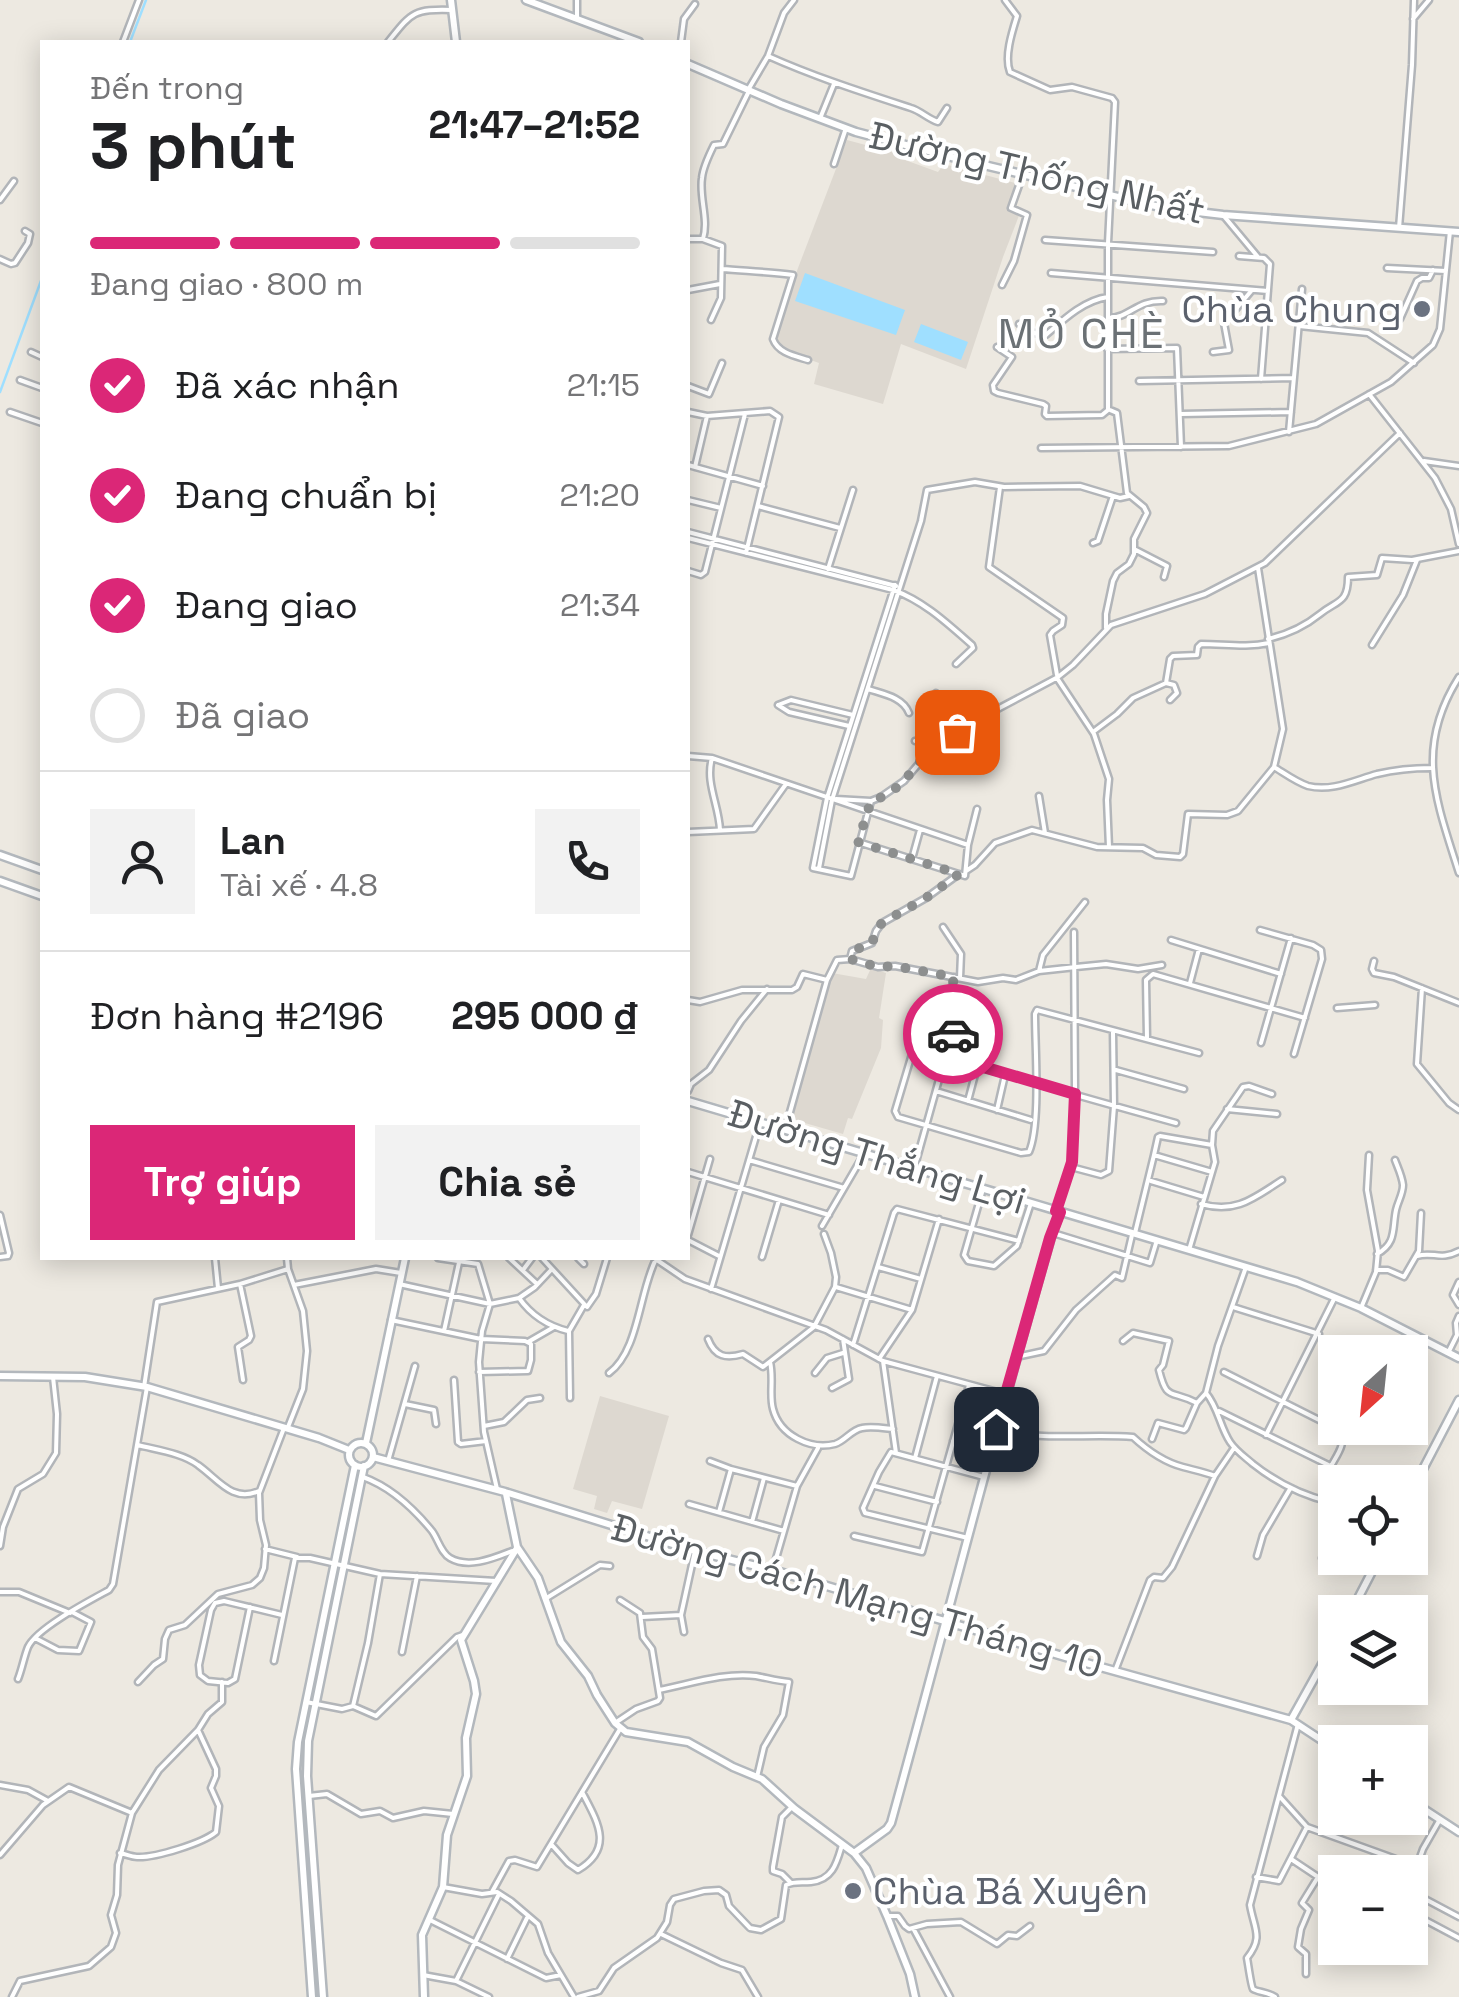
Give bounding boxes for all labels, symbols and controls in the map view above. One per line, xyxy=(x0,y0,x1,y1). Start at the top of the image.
text: Đến trong xyxy=(90,68,244,108)
text: 21:47–21:52 xyxy=(429,101,640,149)
text: 3 phút xyxy=(90,104,297,187)
street label: Đường Thống Nhất xyxy=(865,111,1209,235)
text: Đang giao · 800 m xyxy=(90,264,363,304)
place label: Chùa Chung xyxy=(1181,285,1402,333)
marker: Chùa Chung xyxy=(1411,298,1433,320)
district label: MỎ CHÈ xyxy=(998,307,1166,360)
icon: check xyxy=(90,358,145,413)
text: Đã xác nhận xyxy=(175,361,399,409)
text: 21:15 xyxy=(567,365,640,405)
icon: check xyxy=(90,468,145,523)
text: Đang chuẩn bị xyxy=(175,471,437,519)
text: 21:20 xyxy=(559,475,640,515)
icon: check xyxy=(90,578,145,633)
text: Đang giao xyxy=(175,581,358,629)
text: 21:34 xyxy=(560,585,640,625)
pin xyxy=(915,690,1000,775)
text: Đã giao xyxy=(175,691,310,739)
icon: bag xyxy=(930,705,985,760)
button: person xyxy=(90,809,195,914)
button: phone xyxy=(535,809,640,914)
text: Lan xyxy=(220,817,286,865)
text: Tài xế · 4.8 xyxy=(220,865,378,905)
courier xyxy=(903,984,1003,1084)
text: Đơn hàng #2196 xyxy=(90,992,384,1040)
text: 295 000 ₫ xyxy=(451,992,640,1040)
icon: car xyxy=(926,1007,981,1062)
street label: Đường Thắng Lợi xyxy=(722,1089,1032,1225)
button: Trợ giúp xyxy=(90,1125,355,1240)
button: Chia sẻ xyxy=(375,1125,640,1240)
north arrow xyxy=(1318,1335,1428,1445)
map controls xyxy=(1318,1335,1428,1965)
pin xyxy=(954,1387,1039,1472)
icon: home xyxy=(969,1402,1024,1457)
button: locate xyxy=(1318,1465,1428,1575)
street label: Đường Cách Mạng Tháng 10 xyxy=(606,1503,1108,1689)
button: layers xyxy=(1318,1595,1428,1705)
button: + xyxy=(1318,1725,1428,1835)
button: − xyxy=(1318,1855,1428,1965)
place label: Chùa Bá Xuyên xyxy=(873,1867,1148,1915)
marker: Chùa Bá Xuyên xyxy=(842,1880,864,1902)

